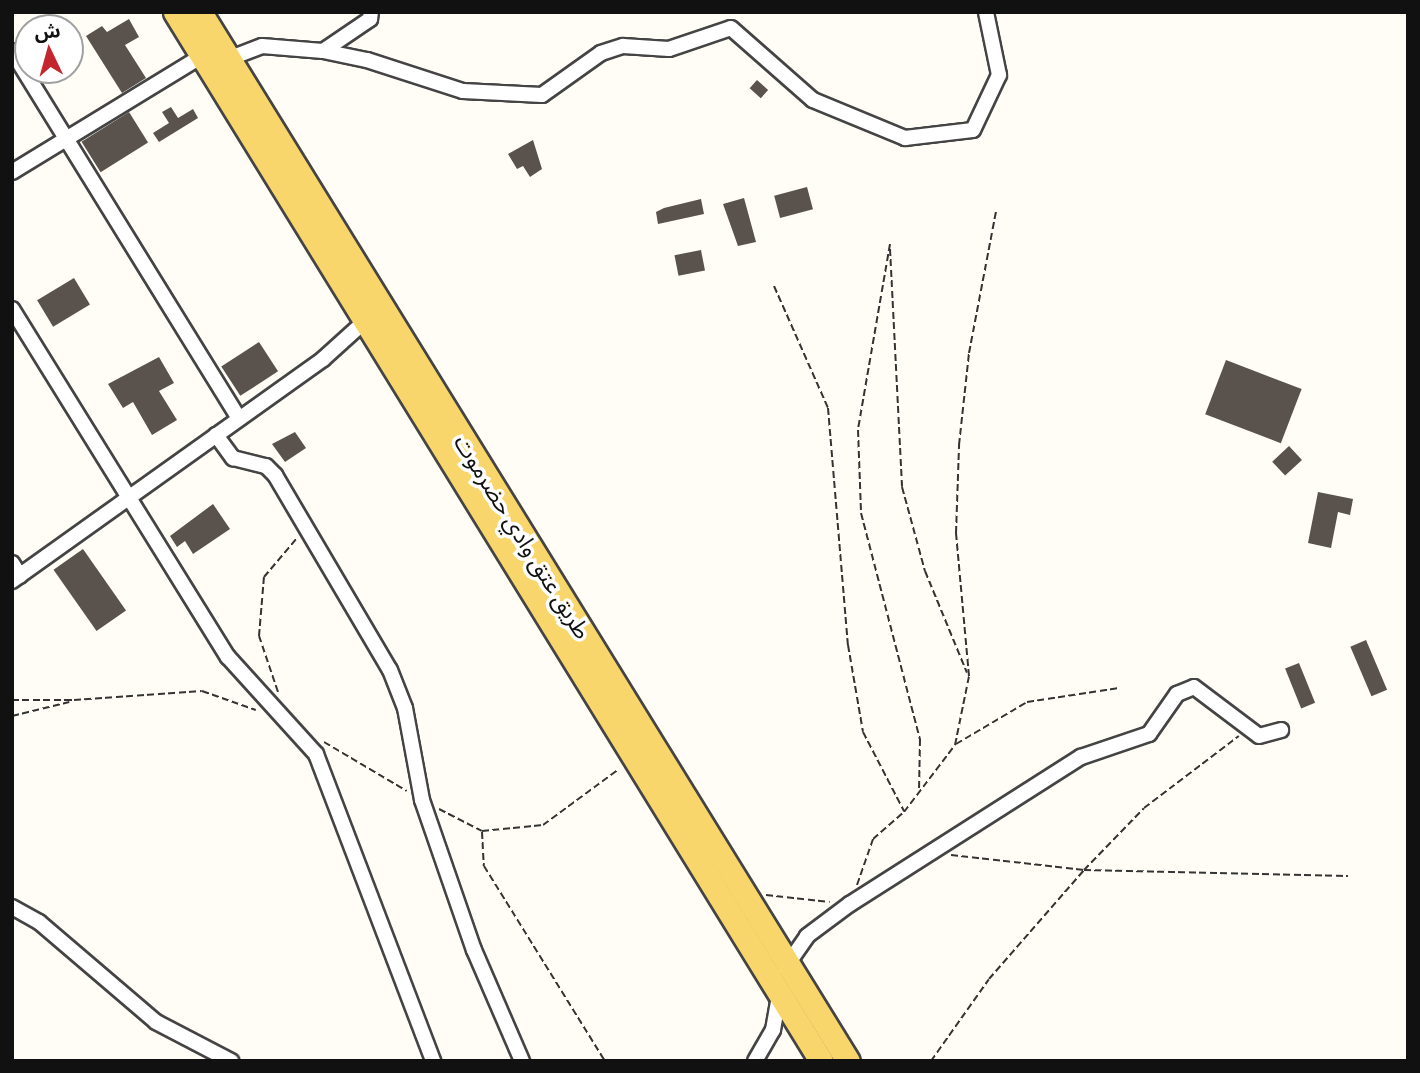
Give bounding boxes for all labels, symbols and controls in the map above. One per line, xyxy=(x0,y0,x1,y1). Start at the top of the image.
north arrow xyxy=(14,14,84,84)
text: ش xyxy=(33,15,62,45)
street label: طريق عتق وادي حضرموت xyxy=(450,429,598,643)

